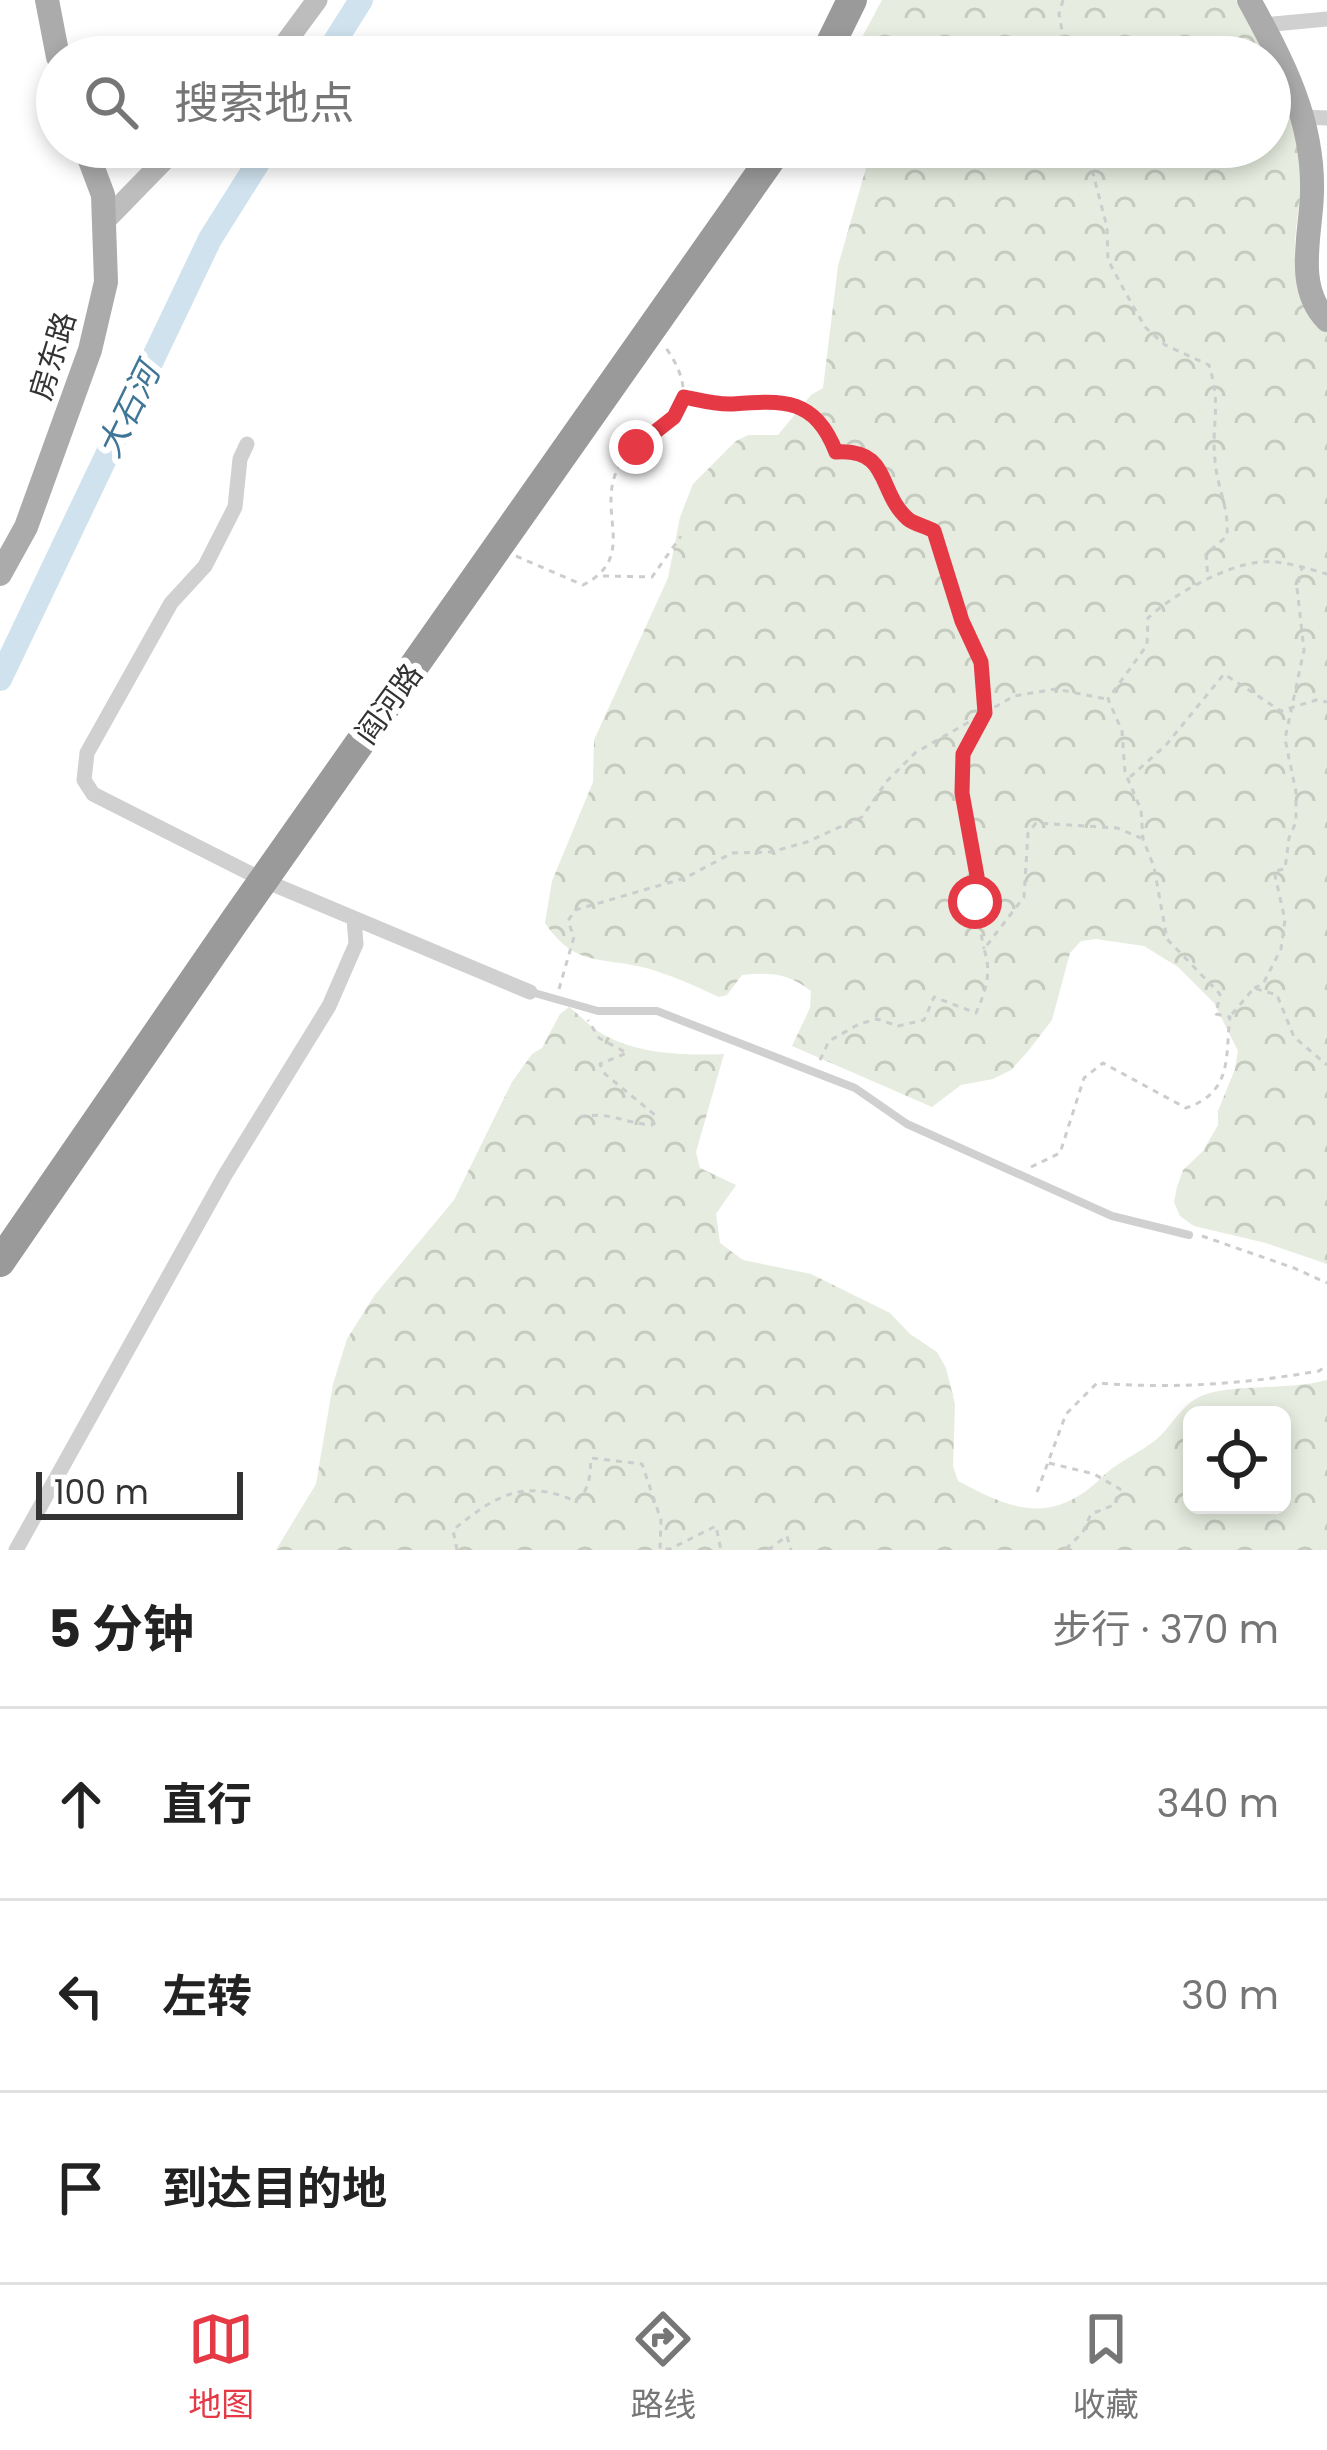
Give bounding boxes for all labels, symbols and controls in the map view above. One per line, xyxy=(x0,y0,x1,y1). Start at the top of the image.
search box xyxy=(36,36,1291,168)
icon: search xyxy=(78,69,144,135)
text: 搜索地点 xyxy=(174,72,354,135)
street label: 房东路 xyxy=(19,307,86,405)
water label: 大石河 xyxy=(86,350,174,465)
route end xyxy=(609,420,663,474)
street label: 阎河路 xyxy=(345,655,432,753)
route start xyxy=(948,875,1002,929)
map controls xyxy=(1183,1406,1291,1514)
button: locate xyxy=(1183,1406,1291,1514)
scale bar xyxy=(36,1466,243,1519)
text: 100 m xyxy=(54,1469,149,1516)
text: 5 分钟 xyxy=(48,1593,194,1665)
text: 步行 · 370 m xyxy=(1053,1602,1279,1657)
icon: ahead xyxy=(48,1771,114,1837)
text: 直行 xyxy=(162,1773,252,1836)
text: 340 m xyxy=(1156,1776,1279,1831)
icon: left xyxy=(48,1963,114,2029)
text: 左转 xyxy=(162,1965,252,2028)
text: 30 m xyxy=(1181,1968,1279,2023)
icon: arrive xyxy=(48,2155,114,2221)
text: 到达目的地 xyxy=(162,2157,387,2220)
tab: 地图 xyxy=(188,2306,254,2430)
tab: 路线 xyxy=(630,2306,696,2430)
tab: 收藏 xyxy=(1073,2306,1139,2430)

